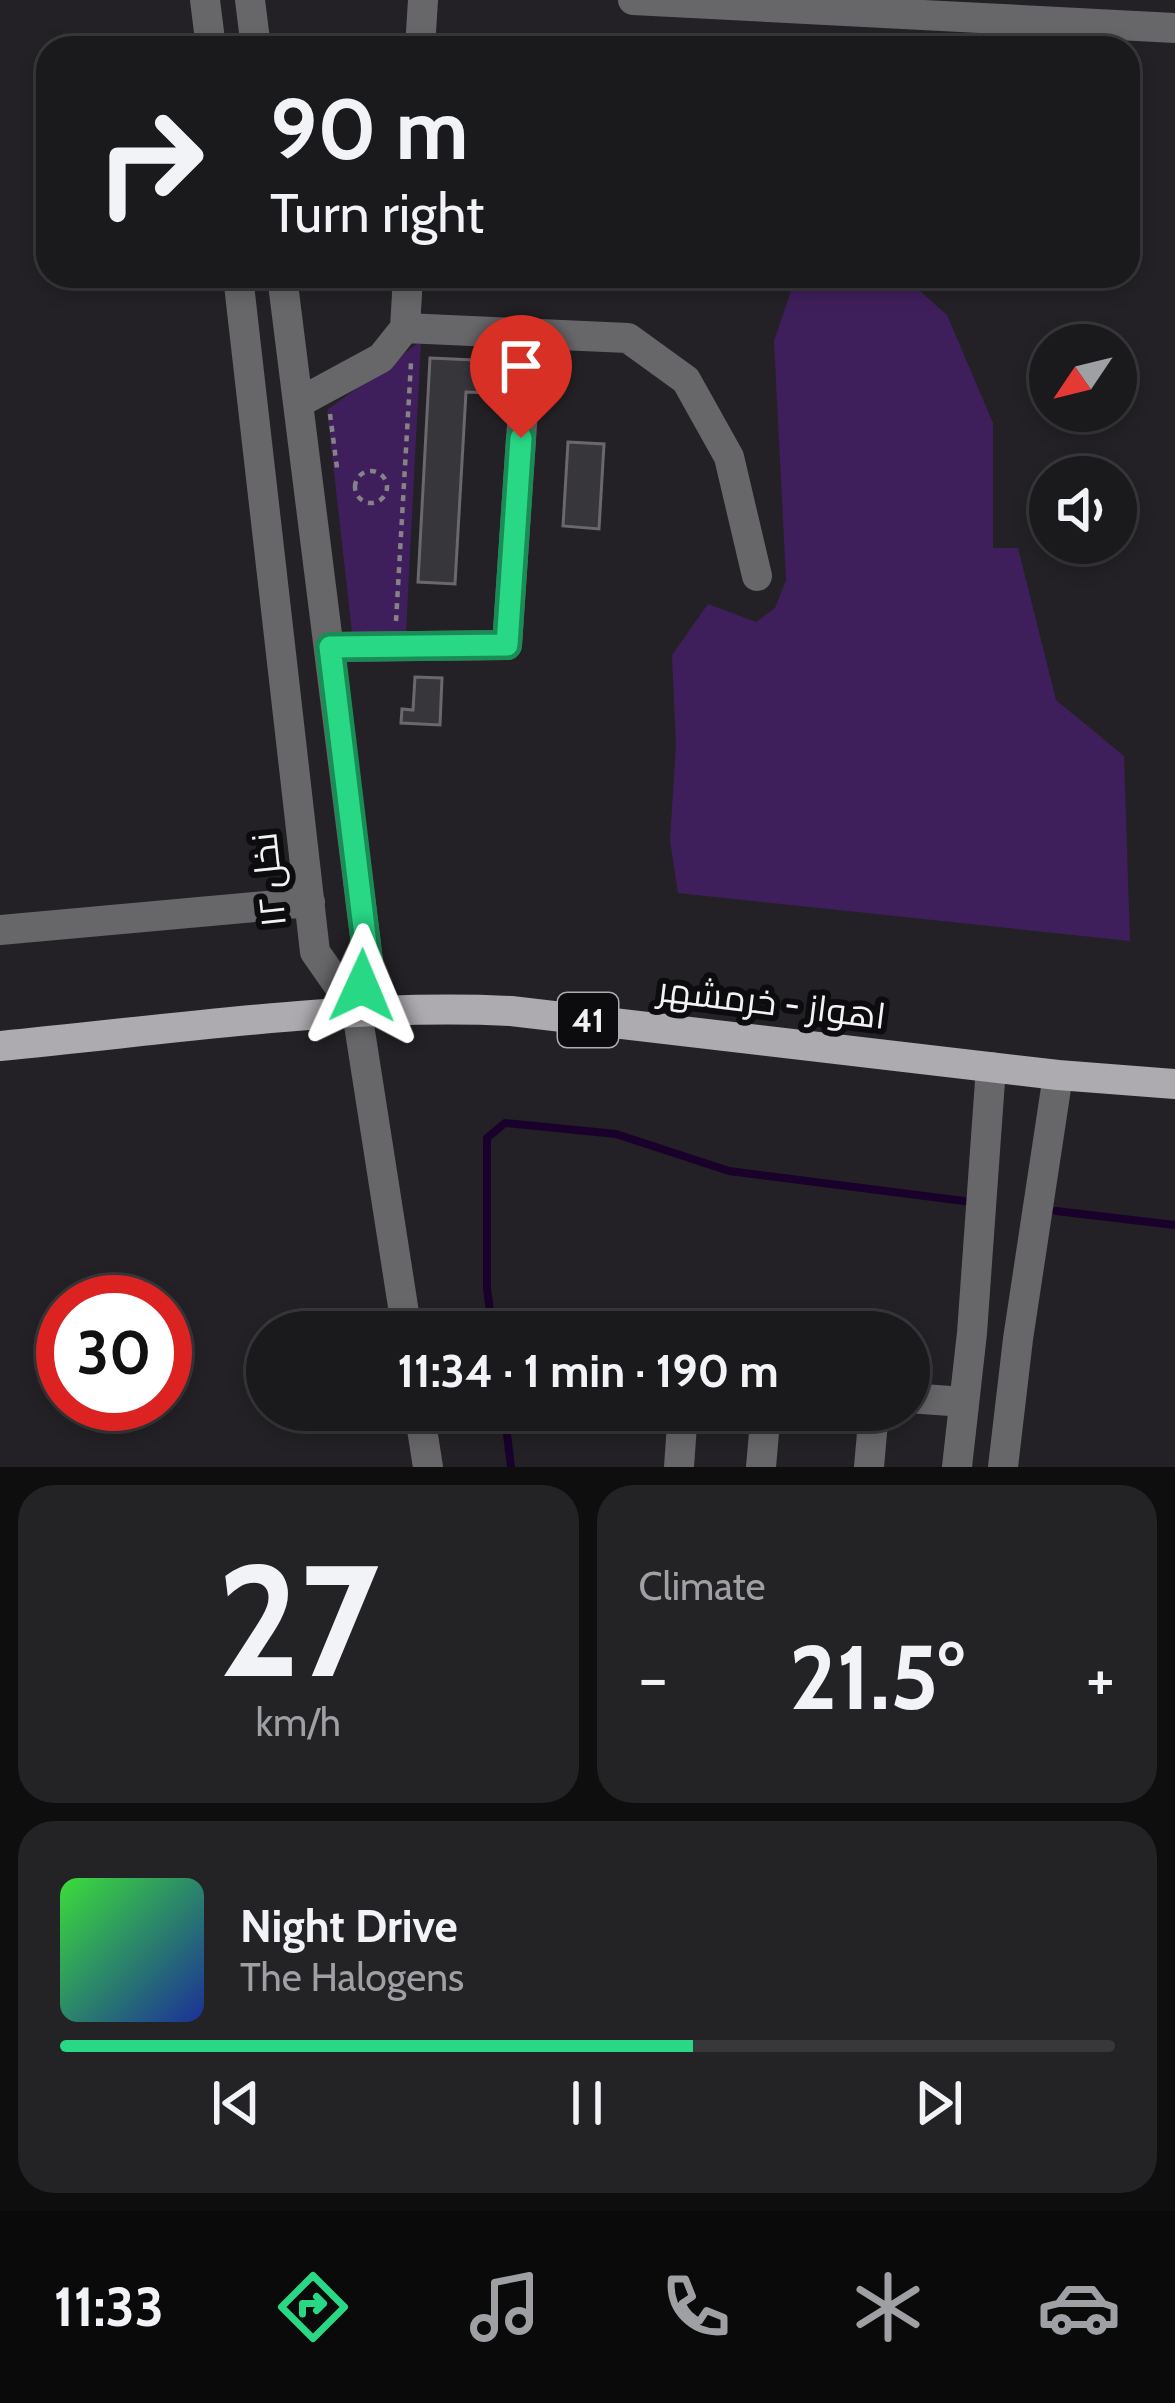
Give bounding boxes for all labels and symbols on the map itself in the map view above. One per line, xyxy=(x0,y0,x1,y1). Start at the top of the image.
pin xyxy=(470,315,572,438)
north arrow xyxy=(1029,324,1137,432)
street label: نخل ۱۲ xyxy=(241,831,295,929)
position arrow xyxy=(299,923,425,1049)
street label: اهواز - خرمشهر xyxy=(654,966,888,1038)
road number: 41 xyxy=(558,993,618,1047)
speed limit sign: 30 xyxy=(36,1275,192,1431)

